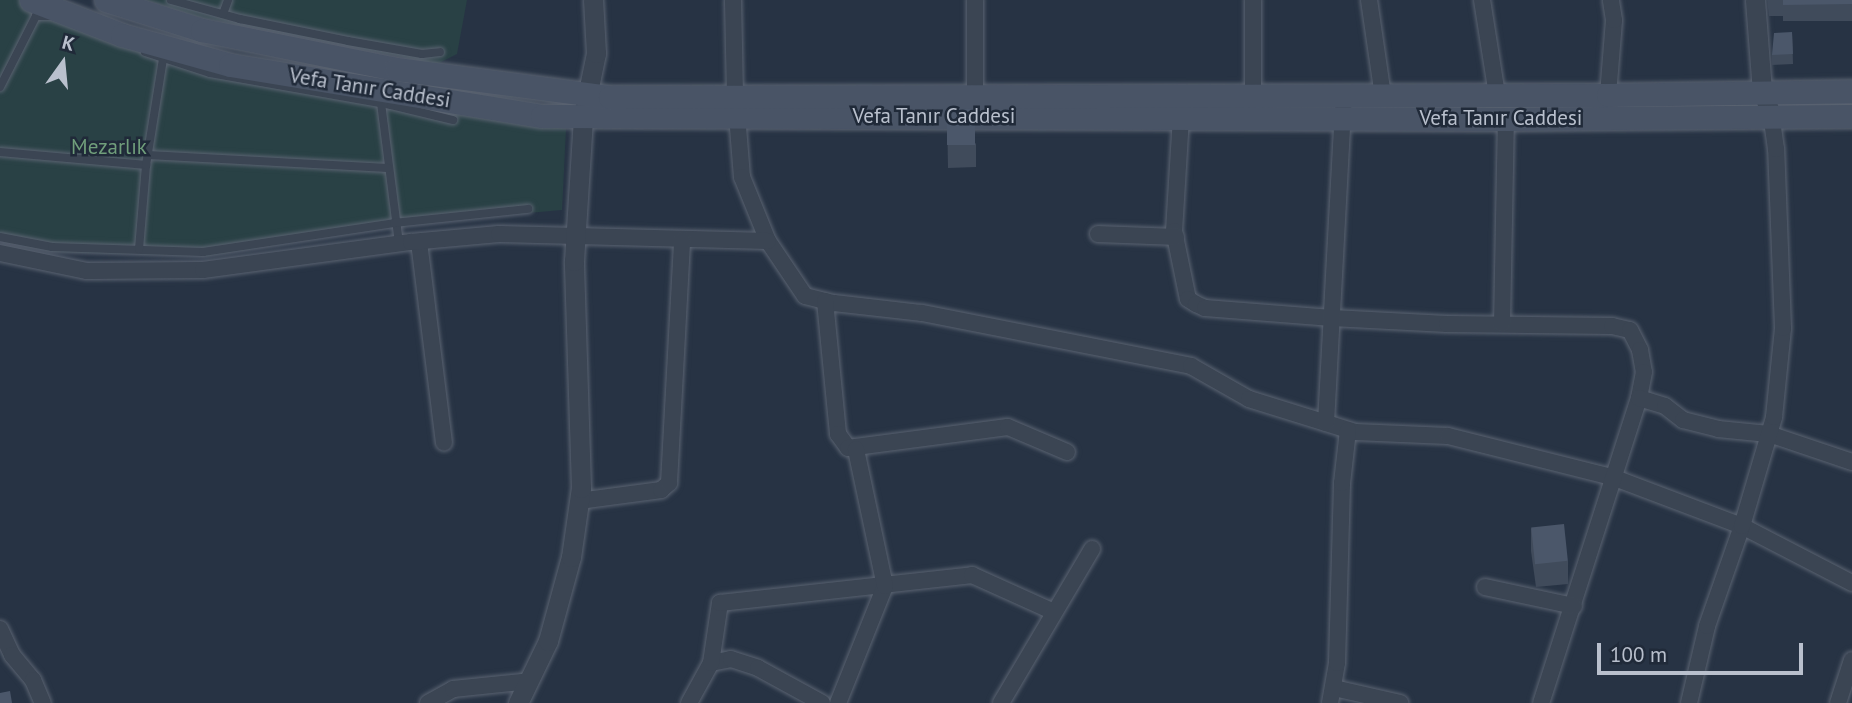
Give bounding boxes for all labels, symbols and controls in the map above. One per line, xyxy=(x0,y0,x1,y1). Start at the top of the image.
north arrow xyxy=(28,28,98,98)
text: K xyxy=(60,30,77,56)
street label: Vefa Tanır Caddesi xyxy=(287,63,453,113)
street label: Vefa Tanır Caddesi xyxy=(852,103,1016,129)
street label: Vefa Tanır Caddesi xyxy=(1419,105,1583,131)
park label: Mezarlık xyxy=(71,134,147,160)
scale bar xyxy=(1600,630,1806,674)
text: 100 m xyxy=(1610,641,1667,668)

